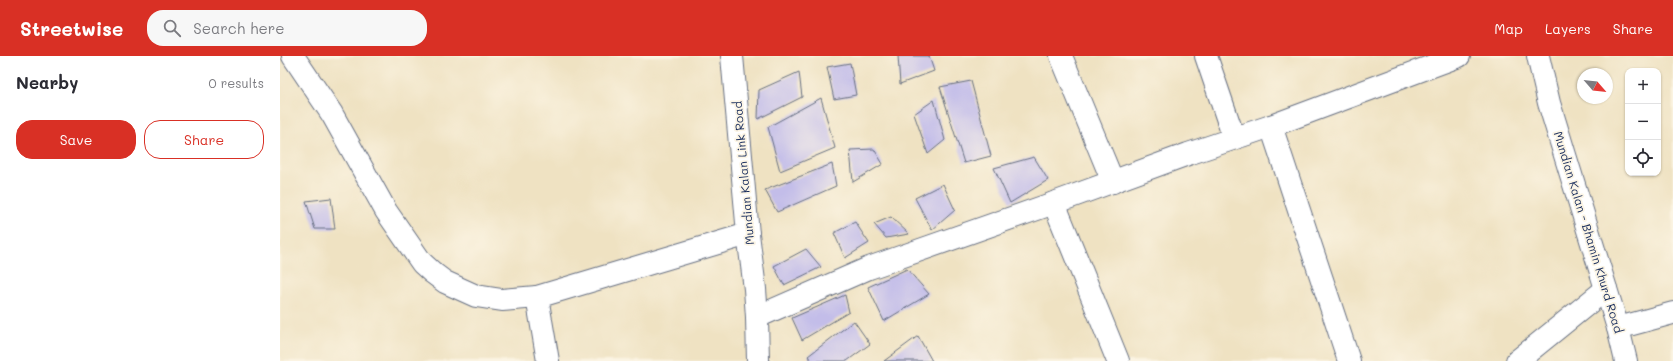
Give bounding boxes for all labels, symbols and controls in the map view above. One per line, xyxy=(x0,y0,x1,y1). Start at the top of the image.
search box xyxy=(147,10,427,46)
text: Streetwise xyxy=(20,16,123,41)
icon: search xyxy=(161,17,183,39)
text: Search here xyxy=(193,18,285,38)
text: Map xyxy=(1494,19,1523,38)
text: Layers xyxy=(1545,19,1591,38)
text: Share xyxy=(1613,19,1653,38)
north arrow xyxy=(1577,68,1613,104)
map controls xyxy=(1625,68,1661,176)
button: + xyxy=(1625,68,1661,104)
text: Nearby xyxy=(16,71,78,93)
text: 0 results xyxy=(209,74,264,91)
street label: Mundian Kalan Link Road xyxy=(729,100,757,246)
button: − xyxy=(1625,104,1661,140)
button: Save xyxy=(16,120,136,159)
button: Share xyxy=(144,120,264,159)
street label: Mundian Kalan - Bhamin Khurd Road xyxy=(1551,129,1627,335)
button: locate xyxy=(1625,140,1661,176)

